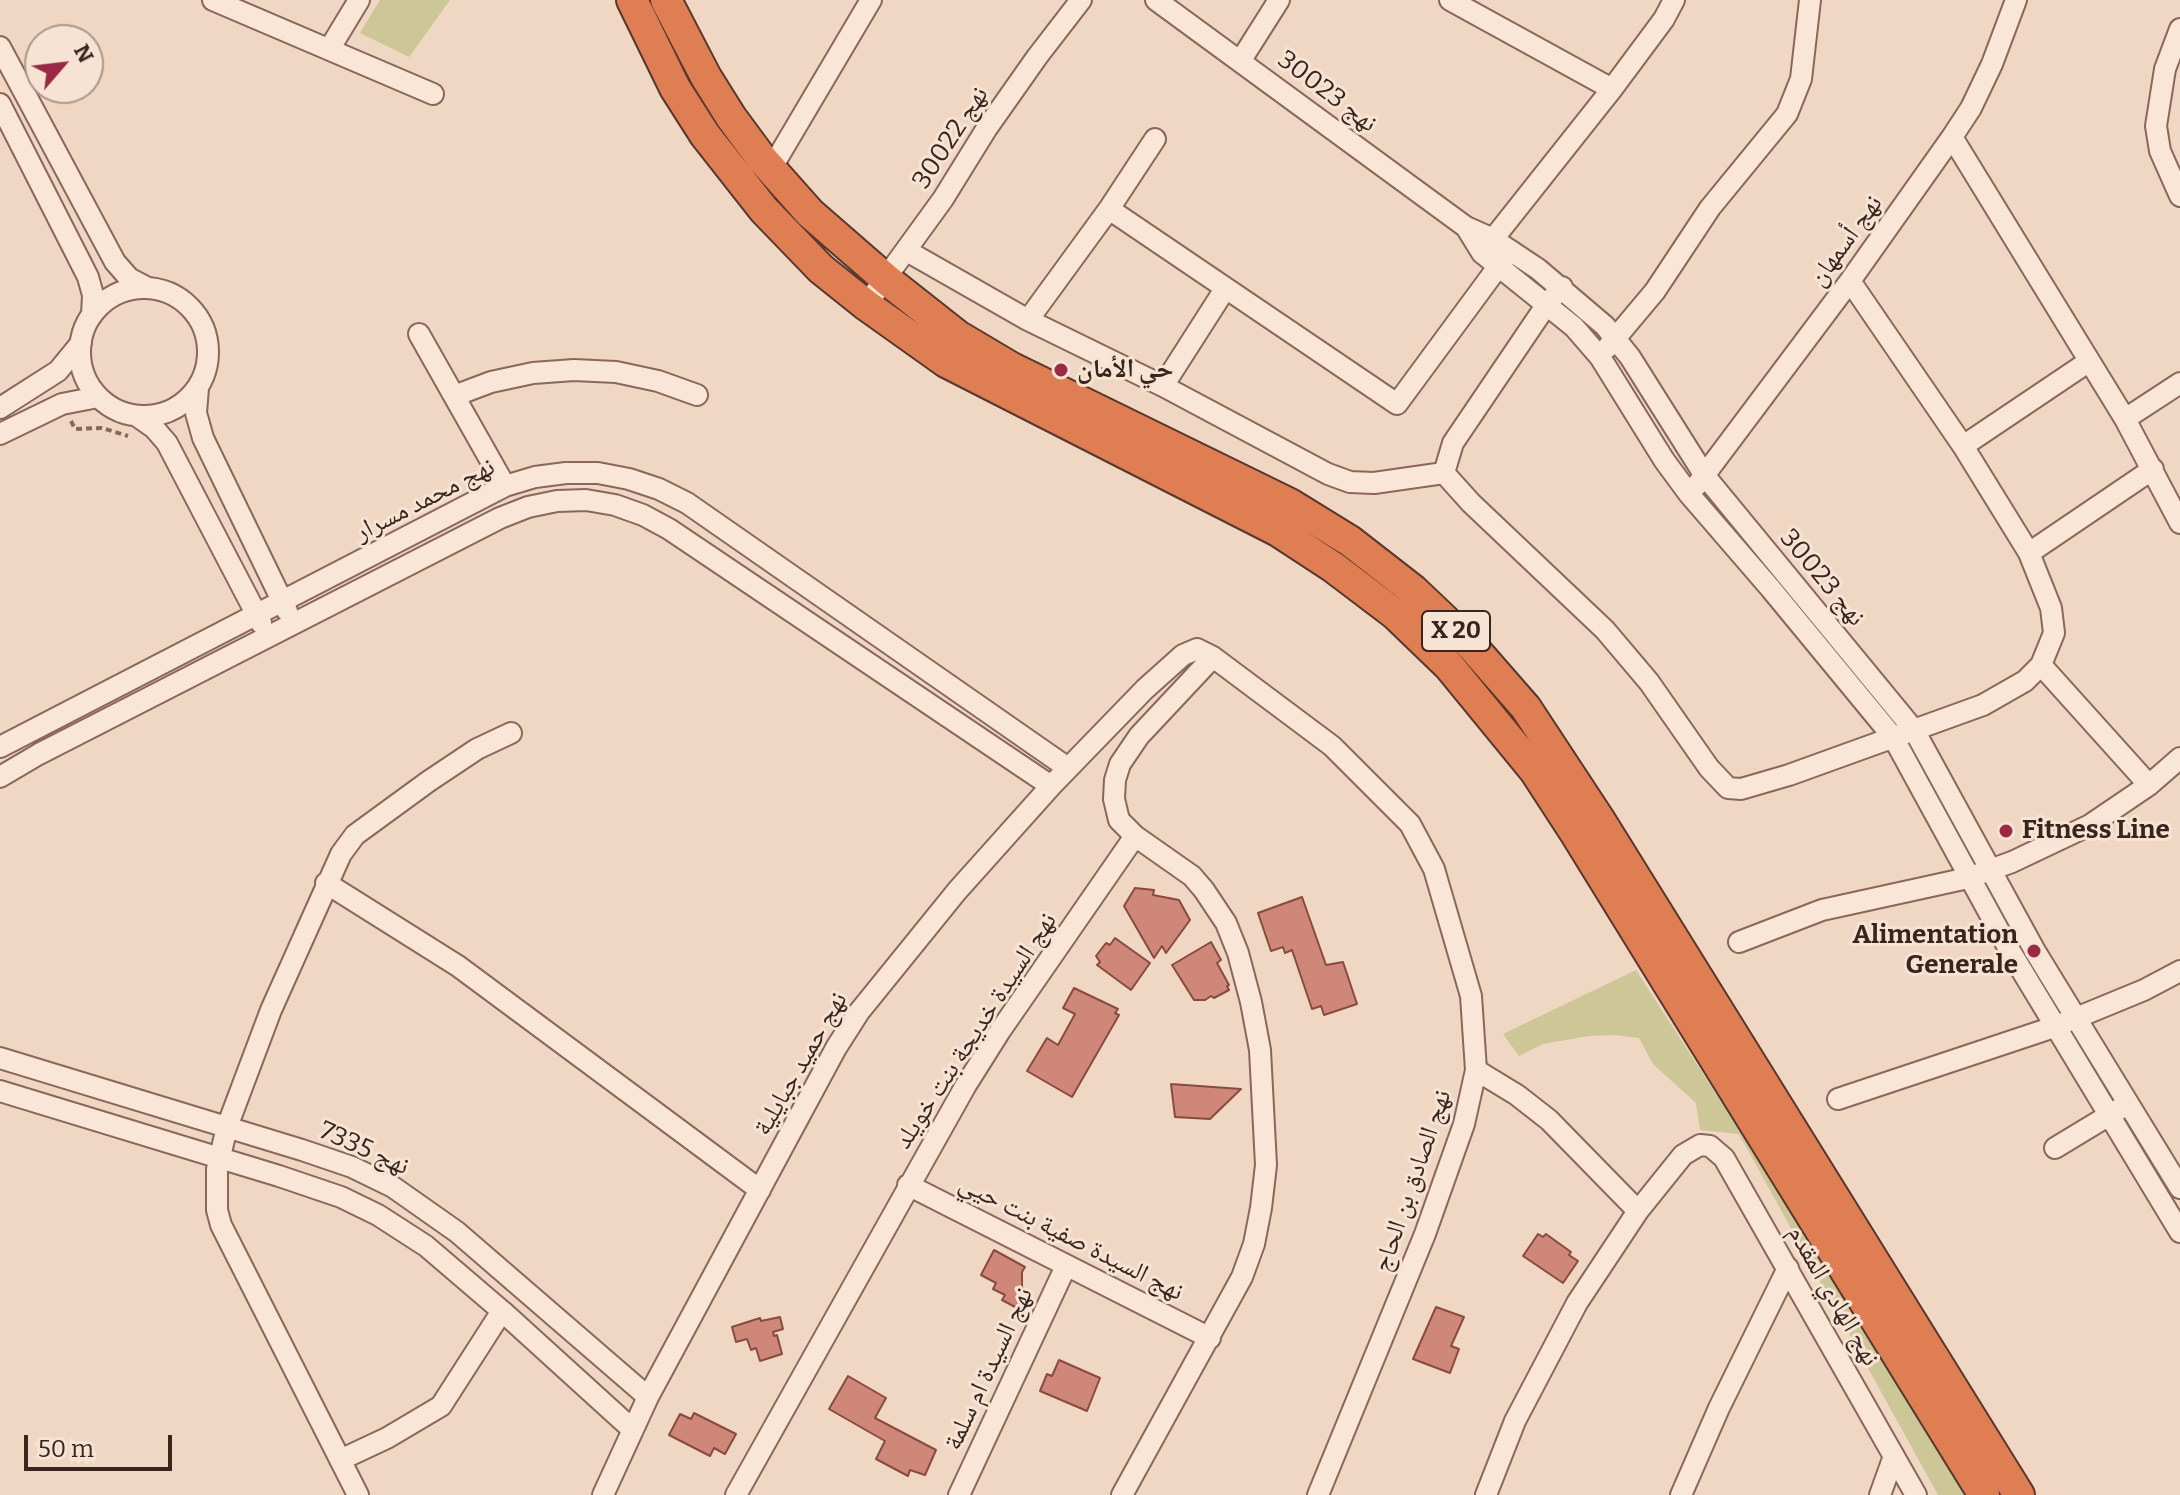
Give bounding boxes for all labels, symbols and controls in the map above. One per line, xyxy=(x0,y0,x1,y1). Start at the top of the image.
north arrow xyxy=(24,24,104,104)
text: N xyxy=(68,40,100,67)
street label: نهج 30023 xyxy=(1271,44,1383,140)
street label: نهج 30022 xyxy=(906,81,996,195)
street label: نهج أسمهان xyxy=(1802,189,1890,293)
place label: حي الأمان xyxy=(1077,354,1174,386)
marker: حي الأمان xyxy=(1052,361,1070,379)
street label: نهج محمد مسرار xyxy=(350,451,500,549)
street label: نهج 30023 xyxy=(1773,523,1871,633)
road number: X 20 xyxy=(1422,611,1490,651)
place label: Fitness Line xyxy=(2022,815,2170,847)
marker: Fitness Line xyxy=(1997,822,2015,840)
street label: نهج السيدة خديجة بنت خويلد xyxy=(888,907,1064,1155)
place label: Alimentation Generale xyxy=(1852,920,2018,982)
marker: Alimentation Generale xyxy=(2025,942,2043,960)
street label: نهج حميد جبايلية xyxy=(747,987,855,1141)
street label: نهج الصادق بن الحاج xyxy=(1367,1086,1459,1276)
street label: نهج 7335 xyxy=(314,1115,414,1183)
street label: نهج السيدة صفية بنت حيي xyxy=(954,1168,1188,1308)
street label: نهج الهادي المقدم xyxy=(1780,1220,1886,1372)
street label: نهج السيدة ام سلمة xyxy=(938,1283,1040,1455)
scale bar xyxy=(28,1419,176,1469)
text: 50 m xyxy=(38,1435,94,1463)

